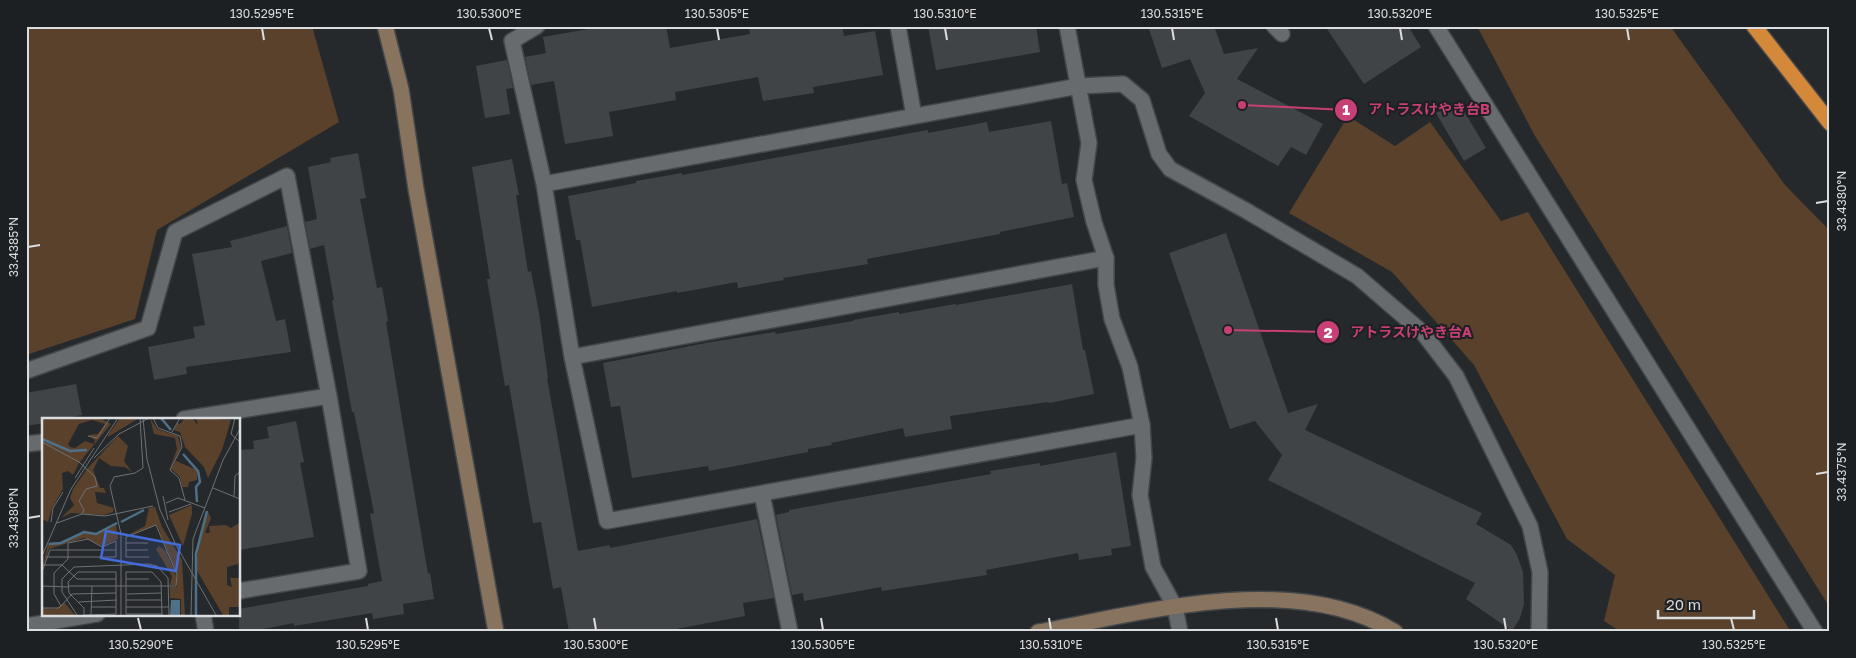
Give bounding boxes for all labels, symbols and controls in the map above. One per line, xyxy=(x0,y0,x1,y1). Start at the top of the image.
text: 130.5295°E xyxy=(230,6,294,21)
text: 130.5300°E xyxy=(457,6,521,21)
text: 130.5305°E xyxy=(685,6,749,21)
text: 130.5310°E xyxy=(913,6,977,21)
text: 130.5315°E xyxy=(1141,6,1203,21)
text: 130.5320°E xyxy=(1368,6,1432,21)
text: 130.5325°E xyxy=(1595,6,1659,21)
callout: アトラスけやき台B xyxy=(1333,95,1500,124)
text: 1 xyxy=(1342,100,1350,118)
text: アトラスけやき台B xyxy=(1368,100,1490,117)
text: 33.4380°N xyxy=(1834,171,1849,231)
text: 33.4385°N xyxy=(6,217,21,277)
callout: アトラスけやき台A xyxy=(1315,318,1482,347)
text: 2 xyxy=(1323,323,1333,341)
text: アトラスけやき台A xyxy=(1350,323,1472,340)
inset map xyxy=(42,418,240,616)
text: 33.4375°N xyxy=(1834,442,1849,502)
text: 33.4380°N xyxy=(6,488,21,548)
scale bar xyxy=(1658,588,1755,620)
text: 20 m xyxy=(1666,595,1701,613)
text: 130.5290°E xyxy=(109,637,173,652)
text: 130.5295°E xyxy=(336,637,400,652)
text: 130.5300°E xyxy=(564,637,628,652)
text: 130.5305°E xyxy=(791,637,855,652)
text: 130.5310°E xyxy=(1019,637,1083,652)
text: 130.5315°E xyxy=(1247,637,1309,652)
text: 130.5320°E xyxy=(1474,637,1538,652)
text: 130.5325°E xyxy=(1702,637,1766,652)

